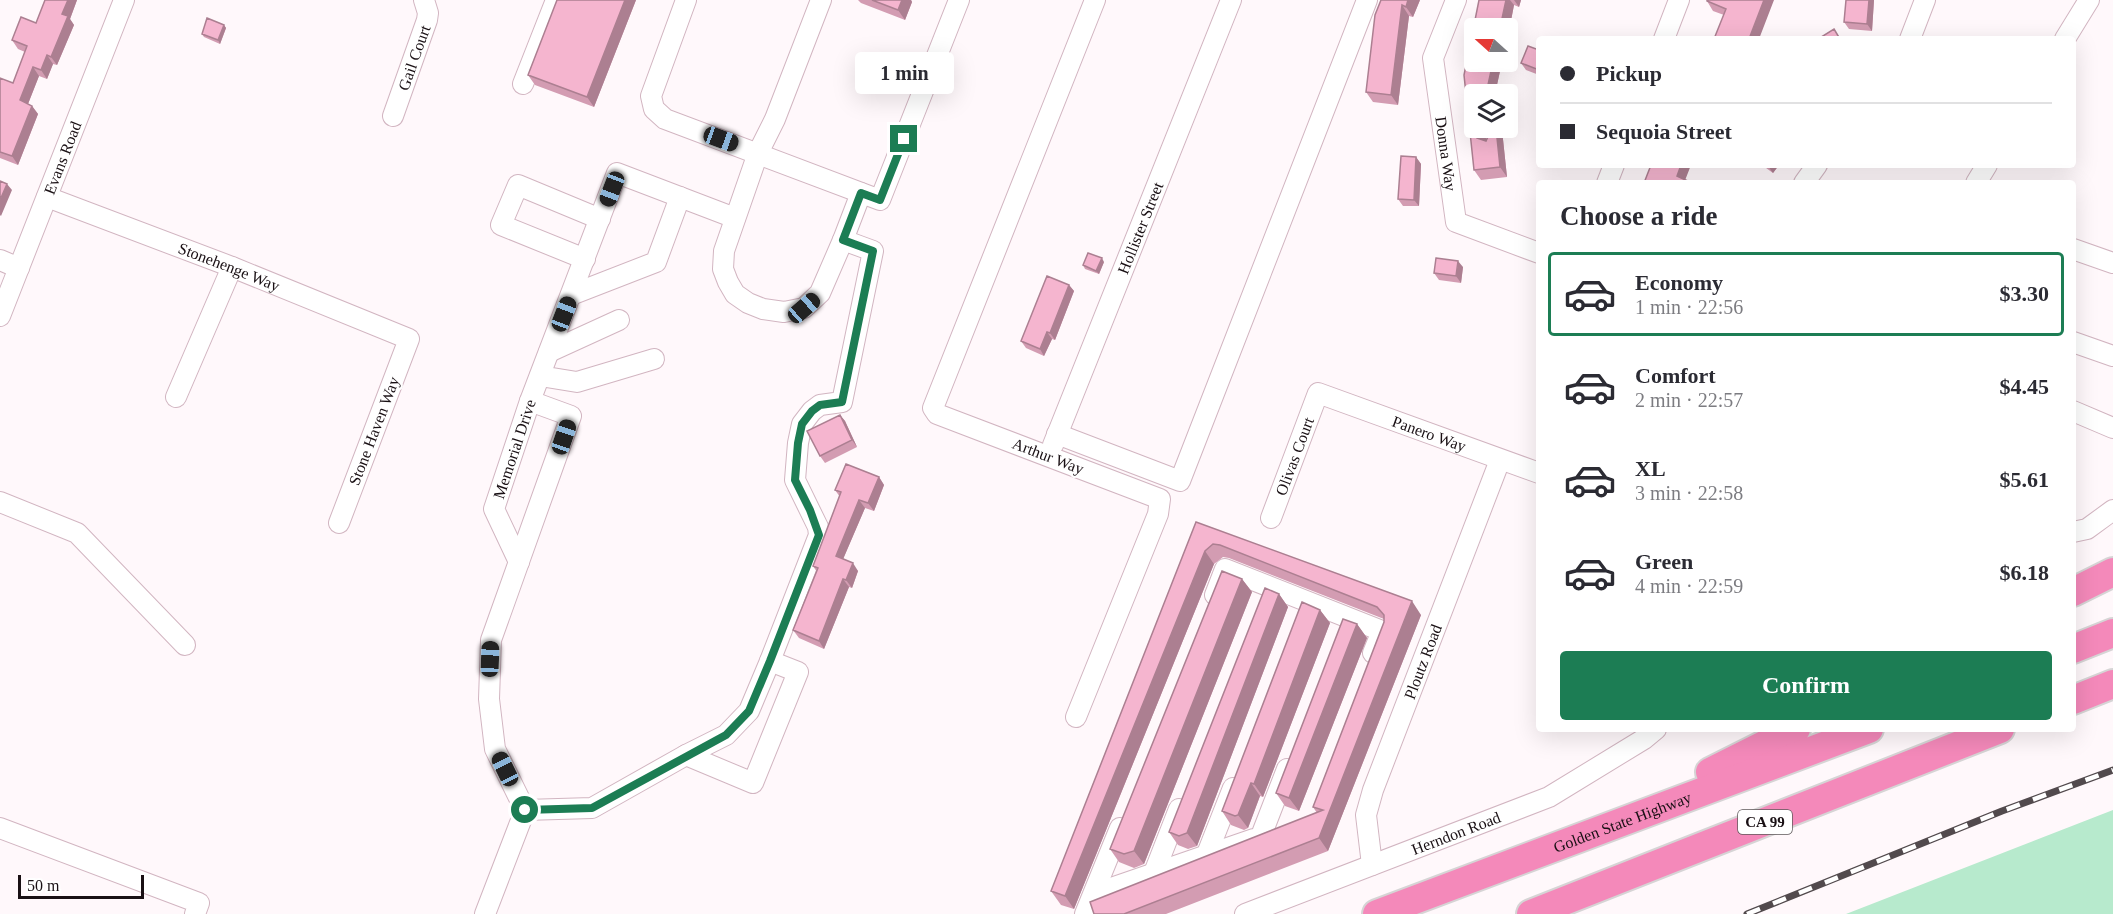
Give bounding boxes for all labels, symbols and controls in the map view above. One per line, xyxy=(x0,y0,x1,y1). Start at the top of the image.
north arrow xyxy=(1464,18,1518,72)
map controls xyxy=(1464,18,1518,138)
street label: Gail Court xyxy=(394,22,433,92)
callout: 1 min xyxy=(854,52,954,94)
text: Pickup xyxy=(1596,61,1662,86)
text: 1 min xyxy=(880,62,929,84)
button: layers xyxy=(1464,84,1518,138)
street label: Donna Way xyxy=(1433,115,1460,192)
street label: Evans Road xyxy=(40,119,84,197)
text: Sequoia Street xyxy=(1596,119,1732,144)
car xyxy=(701,124,741,154)
route end xyxy=(890,125,917,152)
car xyxy=(597,169,627,209)
street label: Hollister Street xyxy=(1114,179,1166,276)
text: Choose a ride xyxy=(1560,201,1718,231)
street label: Stonehenge Way xyxy=(176,239,282,295)
icon: car xyxy=(1563,267,1617,321)
text: Economy xyxy=(1635,270,1723,295)
text: $3.30 xyxy=(2000,281,2049,306)
car xyxy=(785,289,823,327)
car xyxy=(549,294,579,334)
text: 1 min · 22:56 xyxy=(1635,296,1743,318)
icon: car xyxy=(1563,360,1617,414)
text: Comfort xyxy=(1635,363,1716,388)
street label: Stone Haven Way xyxy=(345,374,403,488)
text: $4.45 xyxy=(2000,374,2049,399)
text: 2 min · 22:57 xyxy=(1635,389,1743,411)
street label: Memorial Drive xyxy=(490,397,538,501)
street label: Panero Way xyxy=(1390,412,1469,455)
street label: Olivas Court xyxy=(1272,414,1317,498)
car xyxy=(550,417,578,457)
street label: Arthur Way xyxy=(1009,435,1086,478)
icon: car xyxy=(1563,453,1617,507)
text: XL xyxy=(1635,456,1666,481)
text: $5.61 xyxy=(2000,467,2049,492)
text: 3 min · 22:58 xyxy=(1635,482,1743,504)
icon: car xyxy=(1563,546,1617,600)
text: Green xyxy=(1635,549,1693,574)
text: $6.18 xyxy=(2000,560,2049,585)
text: 4 min · 22:59 xyxy=(1635,575,1743,597)
street label: Ploutz Road xyxy=(1400,622,1445,701)
car xyxy=(480,641,500,677)
button: Confirm xyxy=(1560,651,2052,720)
car xyxy=(489,749,521,789)
street label: Golden State Highway xyxy=(1551,788,1694,855)
route start xyxy=(511,796,538,823)
street label: Herndon Road xyxy=(1409,808,1503,858)
road number: CA 99 xyxy=(1738,810,1792,834)
scale bar xyxy=(18,872,144,900)
text: 50 m xyxy=(27,877,59,894)

